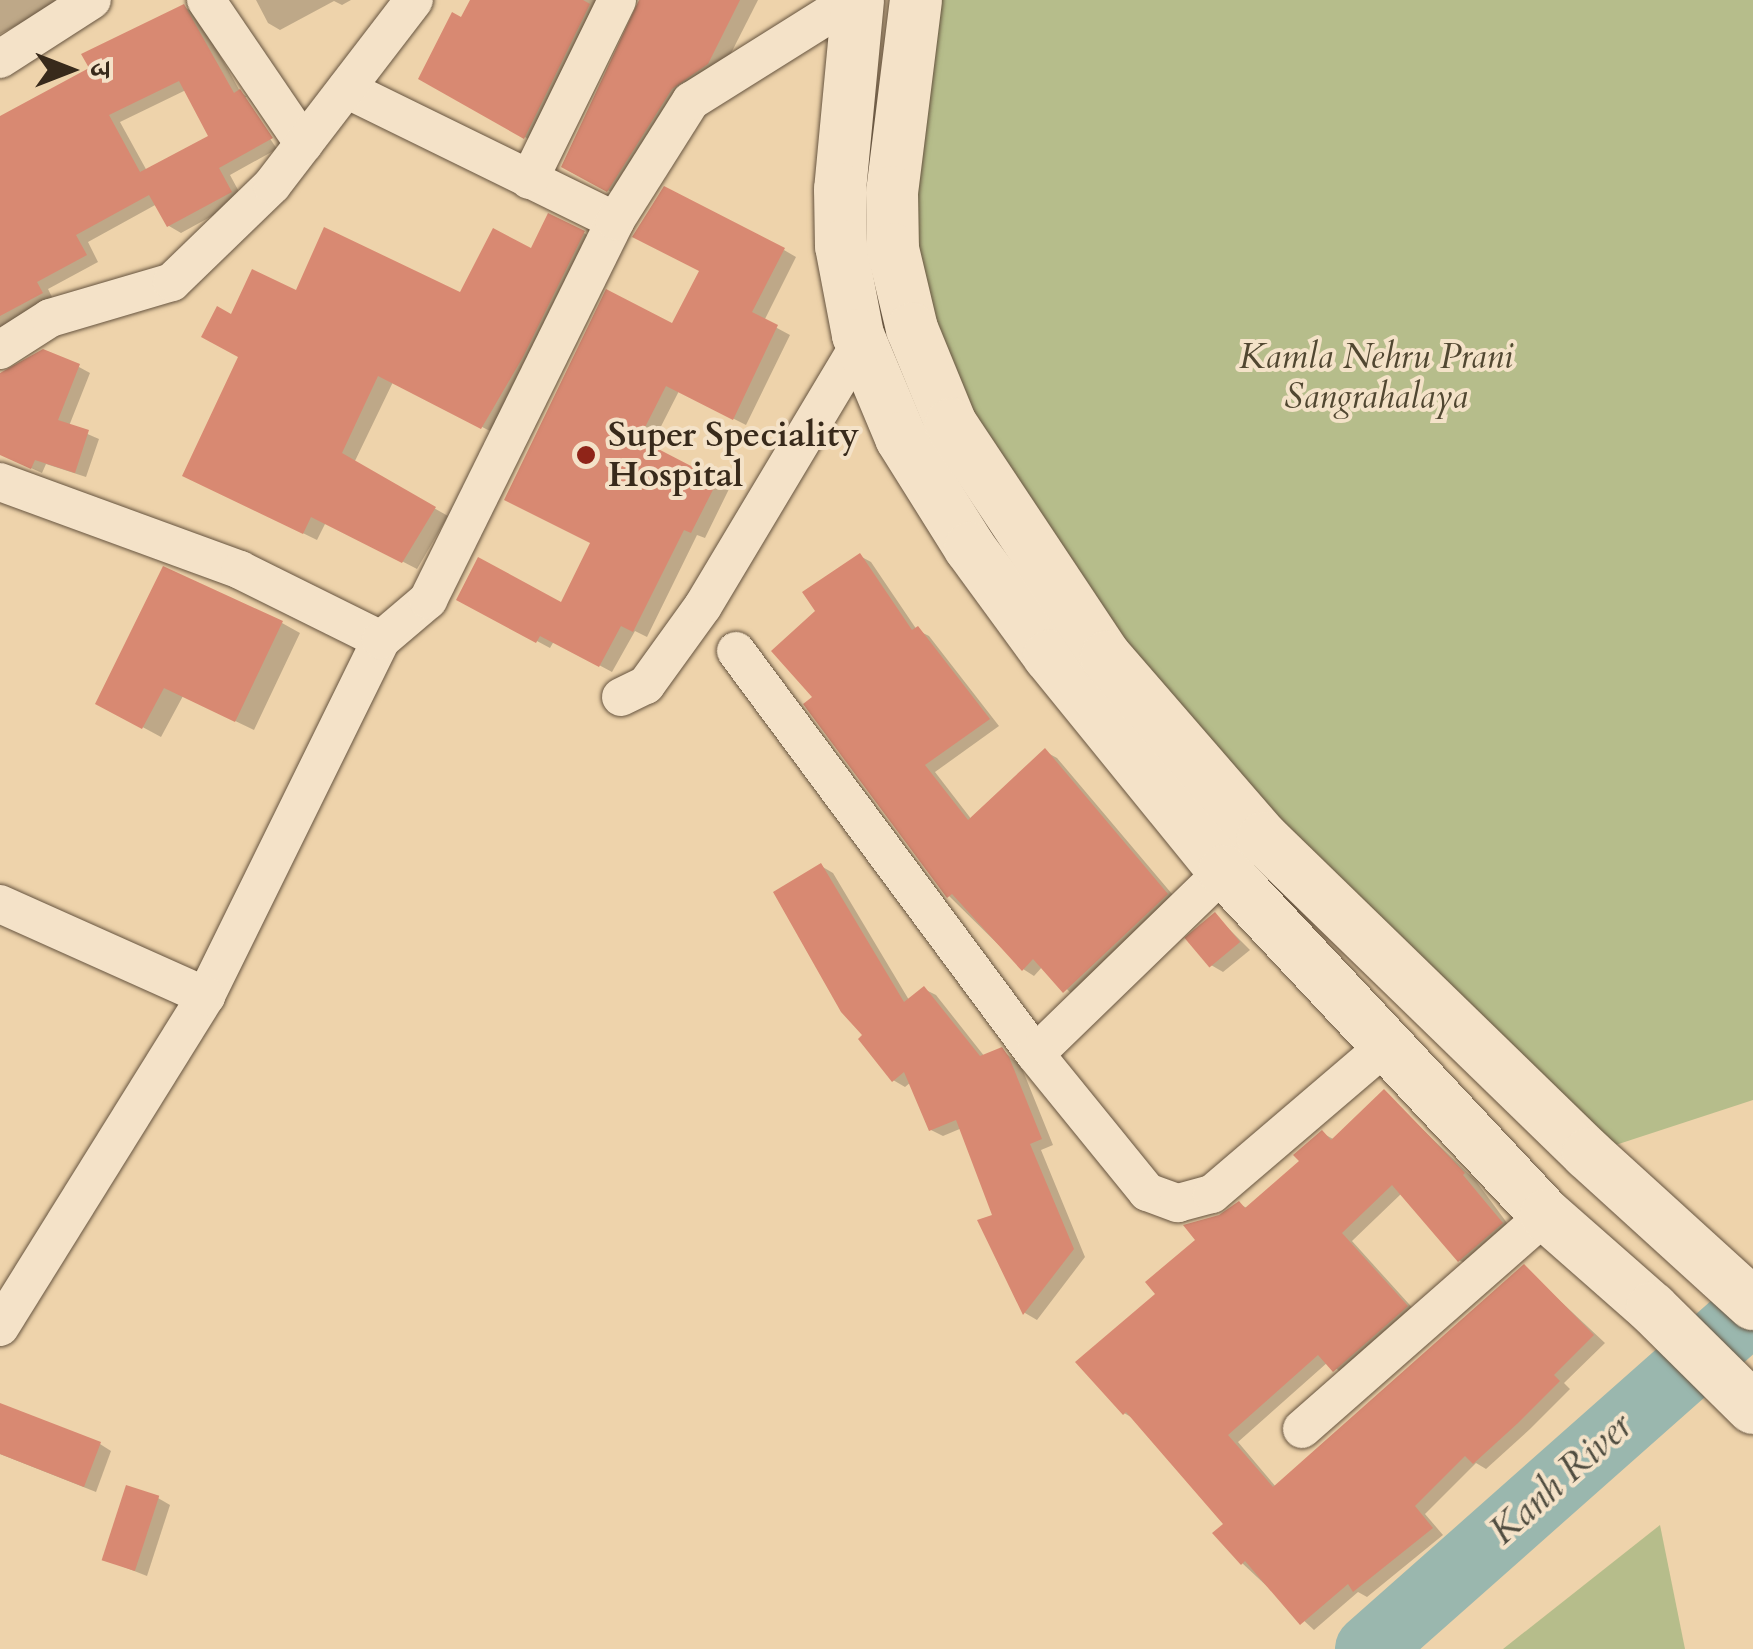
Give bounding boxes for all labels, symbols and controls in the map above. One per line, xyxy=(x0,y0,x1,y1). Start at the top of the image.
north arrow xyxy=(20,20,120,120)
text: उ xyxy=(81,63,119,77)
park label: Kamla Nehru Prani Sangrahalaya xyxy=(1239,336,1513,418)
place label: Super Speciality Hospital xyxy=(608,414,859,496)
marker: Super Speciality Hospital xyxy=(573,442,599,468)
water label: Kanh River xyxy=(1481,1403,1641,1555)

